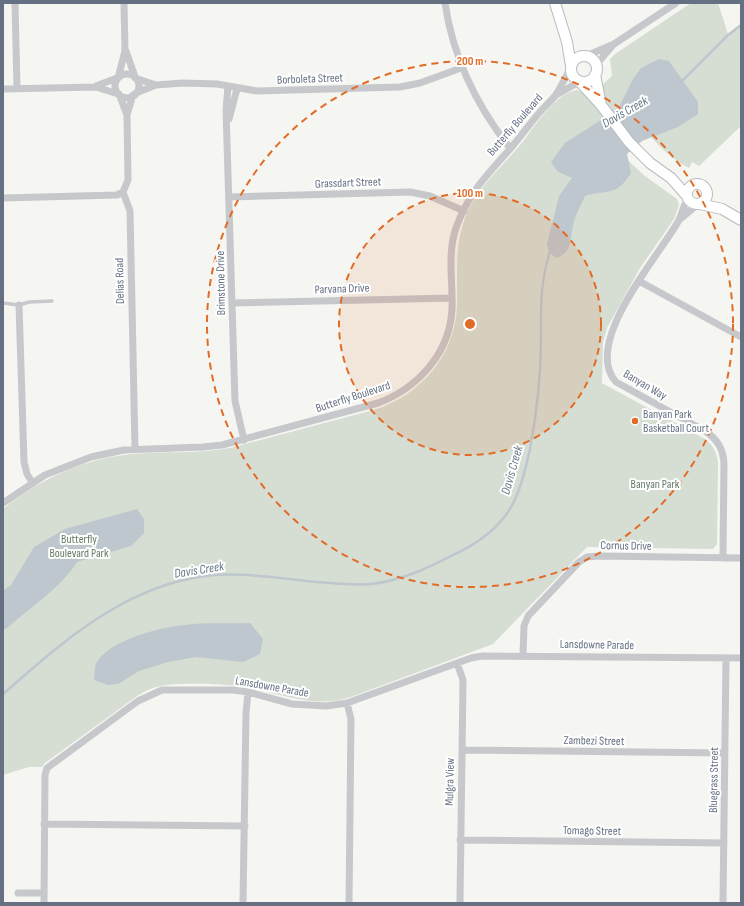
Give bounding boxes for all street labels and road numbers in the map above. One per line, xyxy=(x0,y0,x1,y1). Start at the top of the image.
street label: Borboleta Street xyxy=(277,70,344,88)
street label: Butterfly Boulevard xyxy=(484,91,546,159)
street label: Grassdart Street xyxy=(315,174,382,192)
street label: Brimstone Drive xyxy=(213,251,229,315)
street label: Delias Road xyxy=(112,258,128,304)
street label: Parvana Drive xyxy=(314,281,370,297)
street label: Banyan Way xyxy=(621,367,670,404)
street label: Butterfly Boulevard xyxy=(314,378,392,416)
street label: Cornus Drive xyxy=(600,538,652,554)
street label: Lansdowne Parade xyxy=(560,637,634,653)
street label: Lansdowne Parade xyxy=(234,673,310,701)
street label: Zambezi Street xyxy=(564,733,625,749)
street label: Bluegrass Street xyxy=(706,747,722,813)
street label: Mulgra View xyxy=(442,758,458,806)
street label: Tomago Street xyxy=(563,823,622,839)

